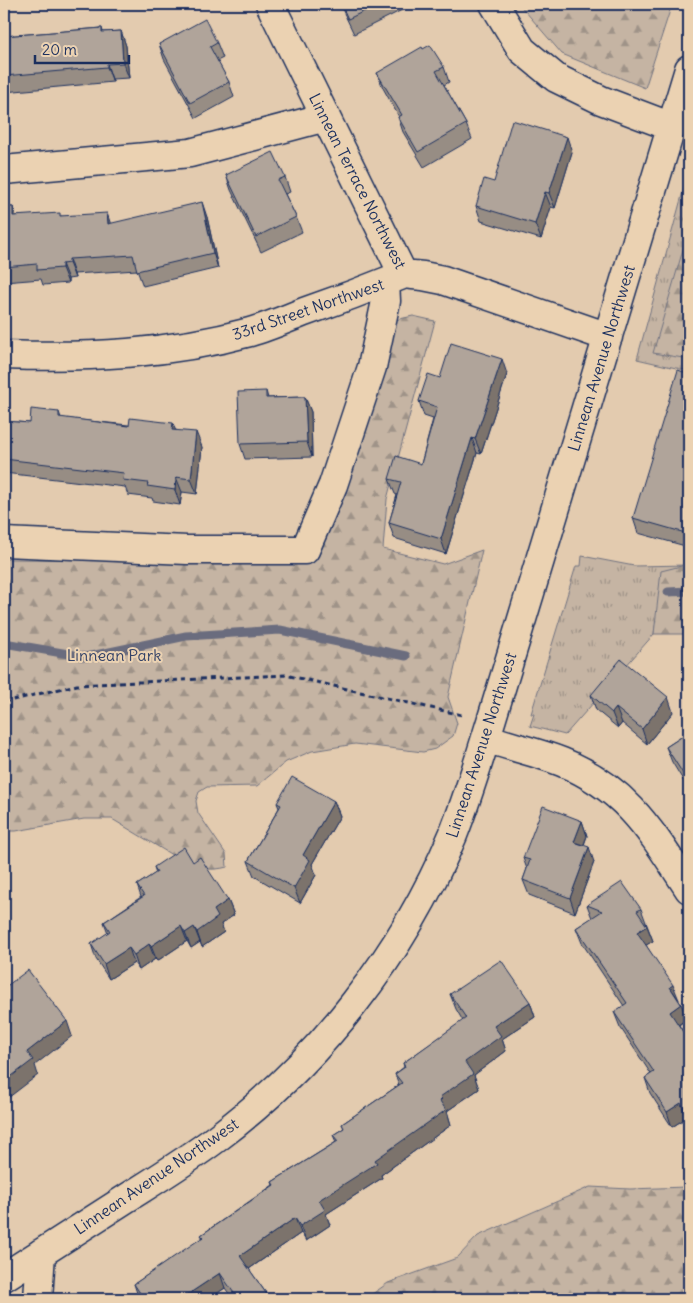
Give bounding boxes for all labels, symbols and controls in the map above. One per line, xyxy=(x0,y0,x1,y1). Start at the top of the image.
scale bar xyxy=(35,32,129,64)
text: 20 m xyxy=(42,40,77,59)
street label: Linnean Terrace Northwest xyxy=(305,90,411,273)
street label: Linnean Avenue Northwest xyxy=(563,262,639,454)
street label: 33rd Street Northwest xyxy=(230,273,387,344)
park label: Linnean Park xyxy=(67,645,161,665)
street label: Linnean Avenue Northwest xyxy=(442,649,521,840)
street label: Linnean Avenue Northwest xyxy=(70,1113,242,1239)

